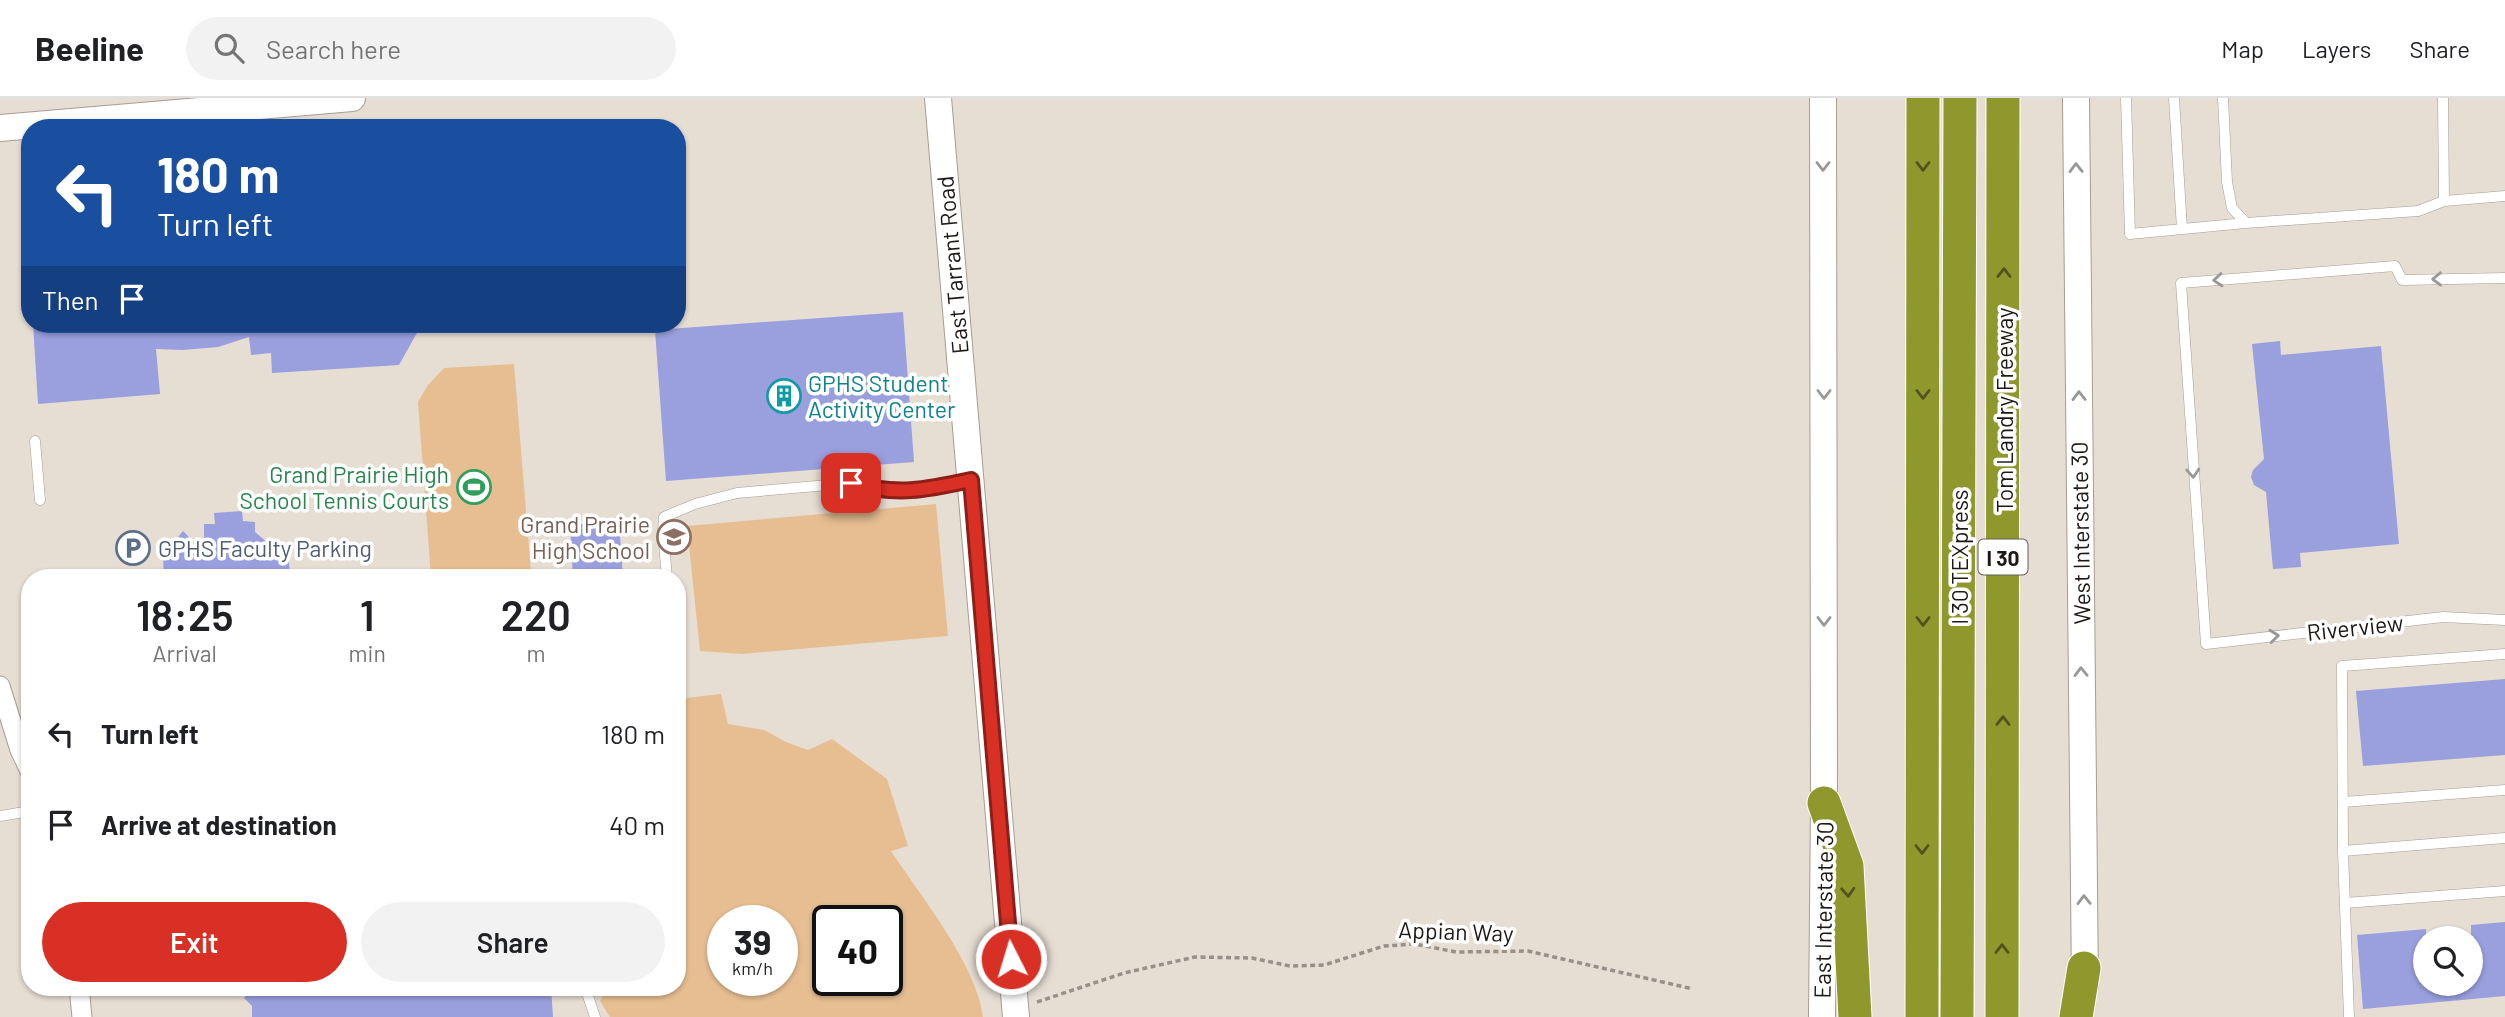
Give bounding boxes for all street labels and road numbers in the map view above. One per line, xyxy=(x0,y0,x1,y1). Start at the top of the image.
street label: East Tarrant Road xyxy=(930,175,974,355)
street label: Tom Landry Freeway xyxy=(1990,307,2018,513)
street label: West Interstate 30 xyxy=(2064,441,2096,625)
street label: I 30 TEXpress xyxy=(1945,489,1973,625)
road number: I 30 xyxy=(1979,540,2028,574)
street label: Riverview xyxy=(2305,608,2405,646)
street label: East Interstate 30 xyxy=(1807,821,1839,999)
street label: Appian Way xyxy=(1398,915,1514,947)

